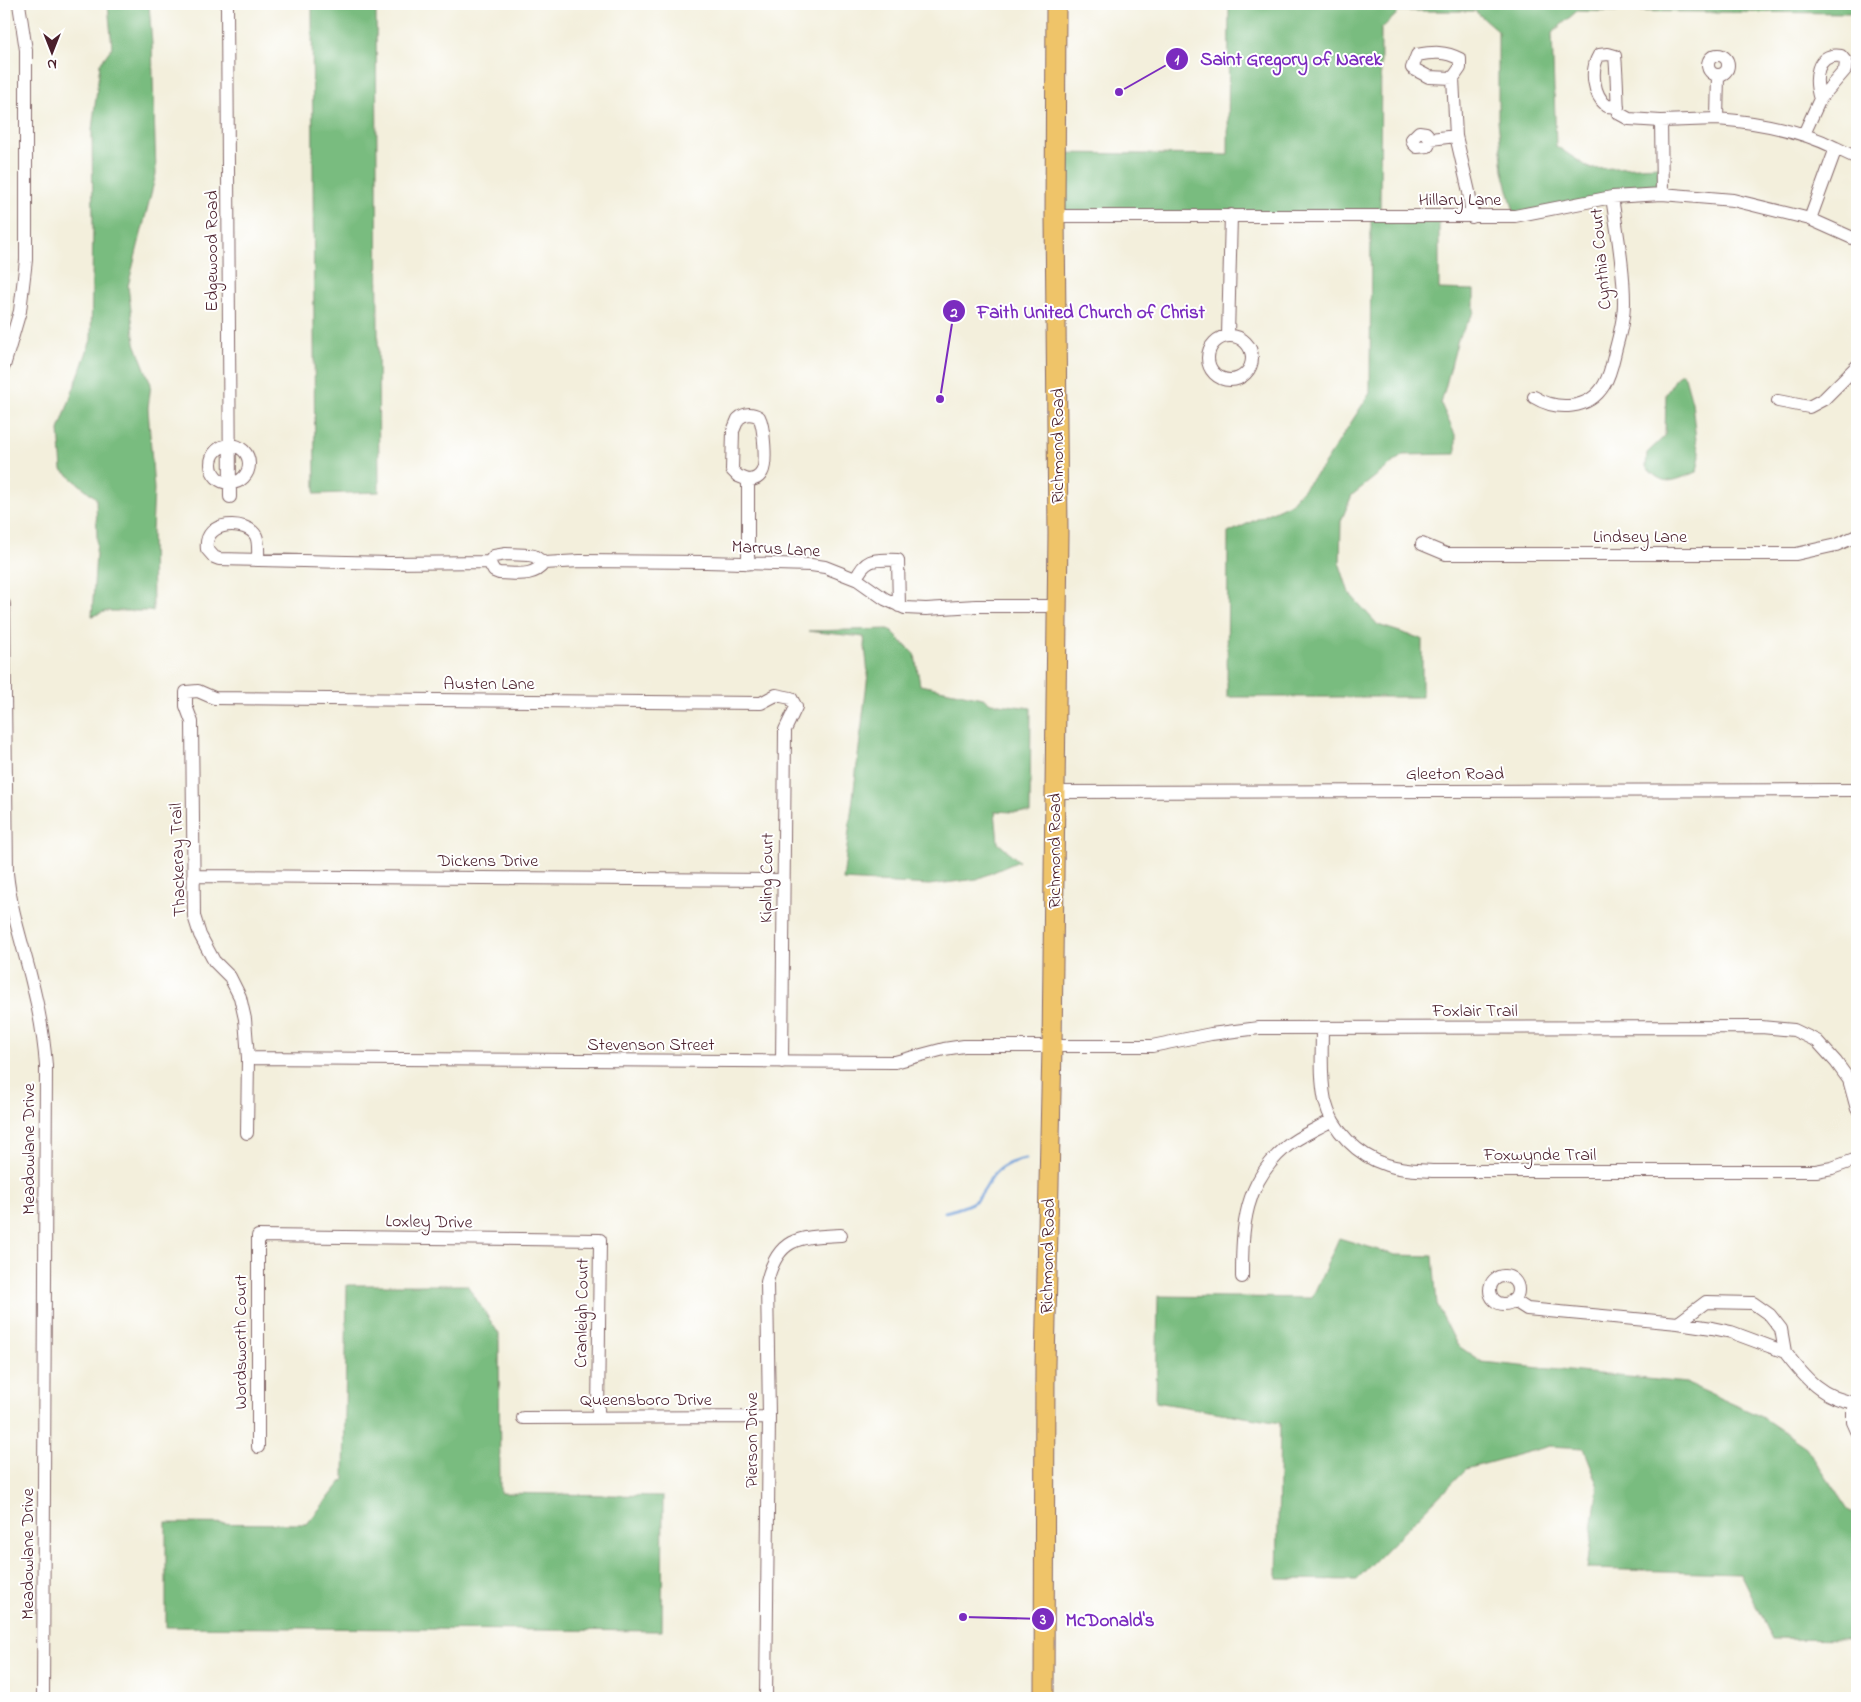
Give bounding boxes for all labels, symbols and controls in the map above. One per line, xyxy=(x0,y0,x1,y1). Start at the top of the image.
north arrow xyxy=(28,28,78,78)
callout: Saint Gregory of Narek xyxy=(1165,42,1391,76)
text: Saint Gregory of Narek xyxy=(1200,47,1382,76)
text: 1 xyxy=(1175,49,1180,71)
text: N xyxy=(47,53,57,74)
street label: Hillary Lane xyxy=(1419,188,1502,214)
street label: Edgewood Road xyxy=(200,190,227,312)
street label: Cynthia Court xyxy=(1585,207,1619,311)
callout: Faith United Church of Christ xyxy=(942,294,1215,328)
text: Faith United Church of Christ xyxy=(976,300,1206,327)
text: 2 xyxy=(949,302,958,324)
street label: Richmond Road xyxy=(1046,388,1072,504)
street label: Lindsey Lane xyxy=(1593,525,1688,551)
street label: Marrus Lane xyxy=(731,535,822,565)
street label: Austen Lane xyxy=(443,672,536,698)
street label: Gleeton Road xyxy=(1406,762,1504,788)
street label: Richmond Road xyxy=(1043,793,1069,909)
street label: Thackeray Trail xyxy=(164,802,194,917)
street label: Kipling Court xyxy=(754,833,783,923)
street label: Dickens Drive xyxy=(437,849,539,875)
street label: Foxlair Trail xyxy=(1431,999,1518,1025)
street label: Stevenson Street xyxy=(587,1033,715,1059)
street label: Meadowlane Drive xyxy=(17,1082,43,1215)
street label: Foxwynde Trail xyxy=(1483,1143,1596,1169)
street label: Richmond Road xyxy=(1035,1198,1063,1314)
street label: Loxley Drive xyxy=(385,1209,474,1237)
street label: Cranleigh Court xyxy=(569,1258,598,1368)
street label: Wordsworth Court xyxy=(229,1275,255,1409)
street label: Queensboro Drive xyxy=(580,1388,713,1414)
street label: Pierson Drive xyxy=(740,1391,766,1488)
street label: Meadowlane Drive xyxy=(16,1487,42,1620)
callout: McDonald's xyxy=(1030,1602,1164,1636)
text: McDonald's xyxy=(1066,1608,1155,1635)
text: 3 xyxy=(1039,1609,1046,1631)

